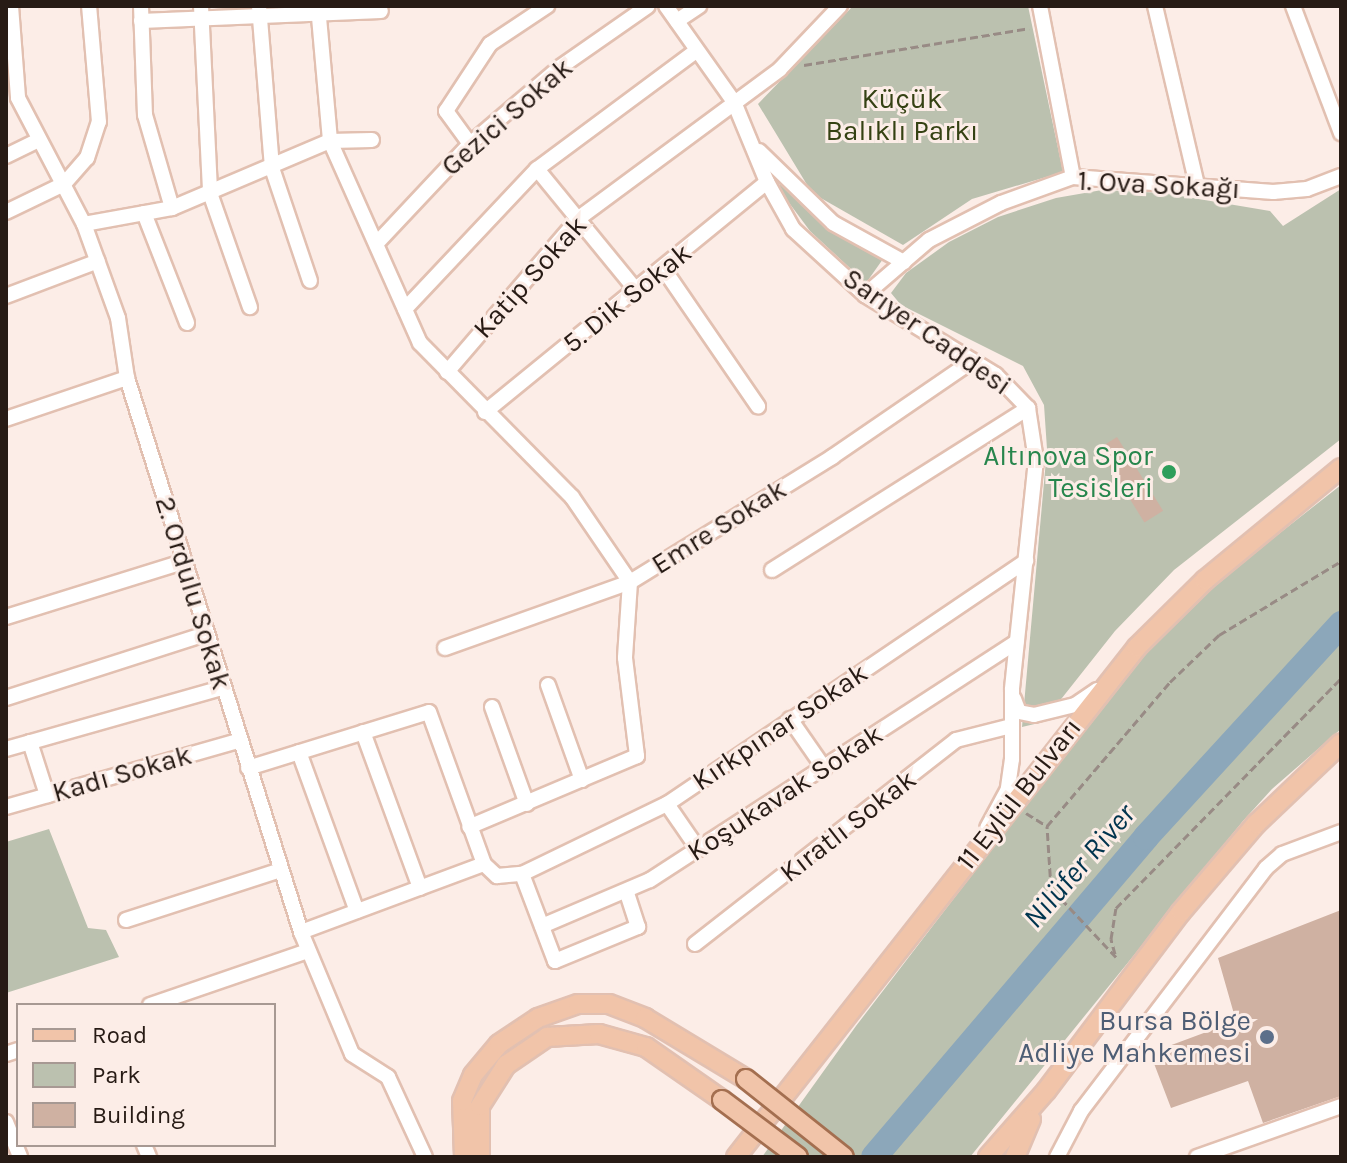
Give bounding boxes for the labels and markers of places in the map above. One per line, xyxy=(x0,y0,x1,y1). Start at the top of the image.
place label: Altınova Spor Tesisleri xyxy=(983,439,1153,505)
marker: Altınova Spor Tesisleri xyxy=(1160,463,1178,481)
place label: Bursa Bölge Adliye Mahkemesi xyxy=(1018,1004,1251,1070)
marker: Bursa Bölge Adliye Mahkemesi xyxy=(1258,1028,1276,1046)

